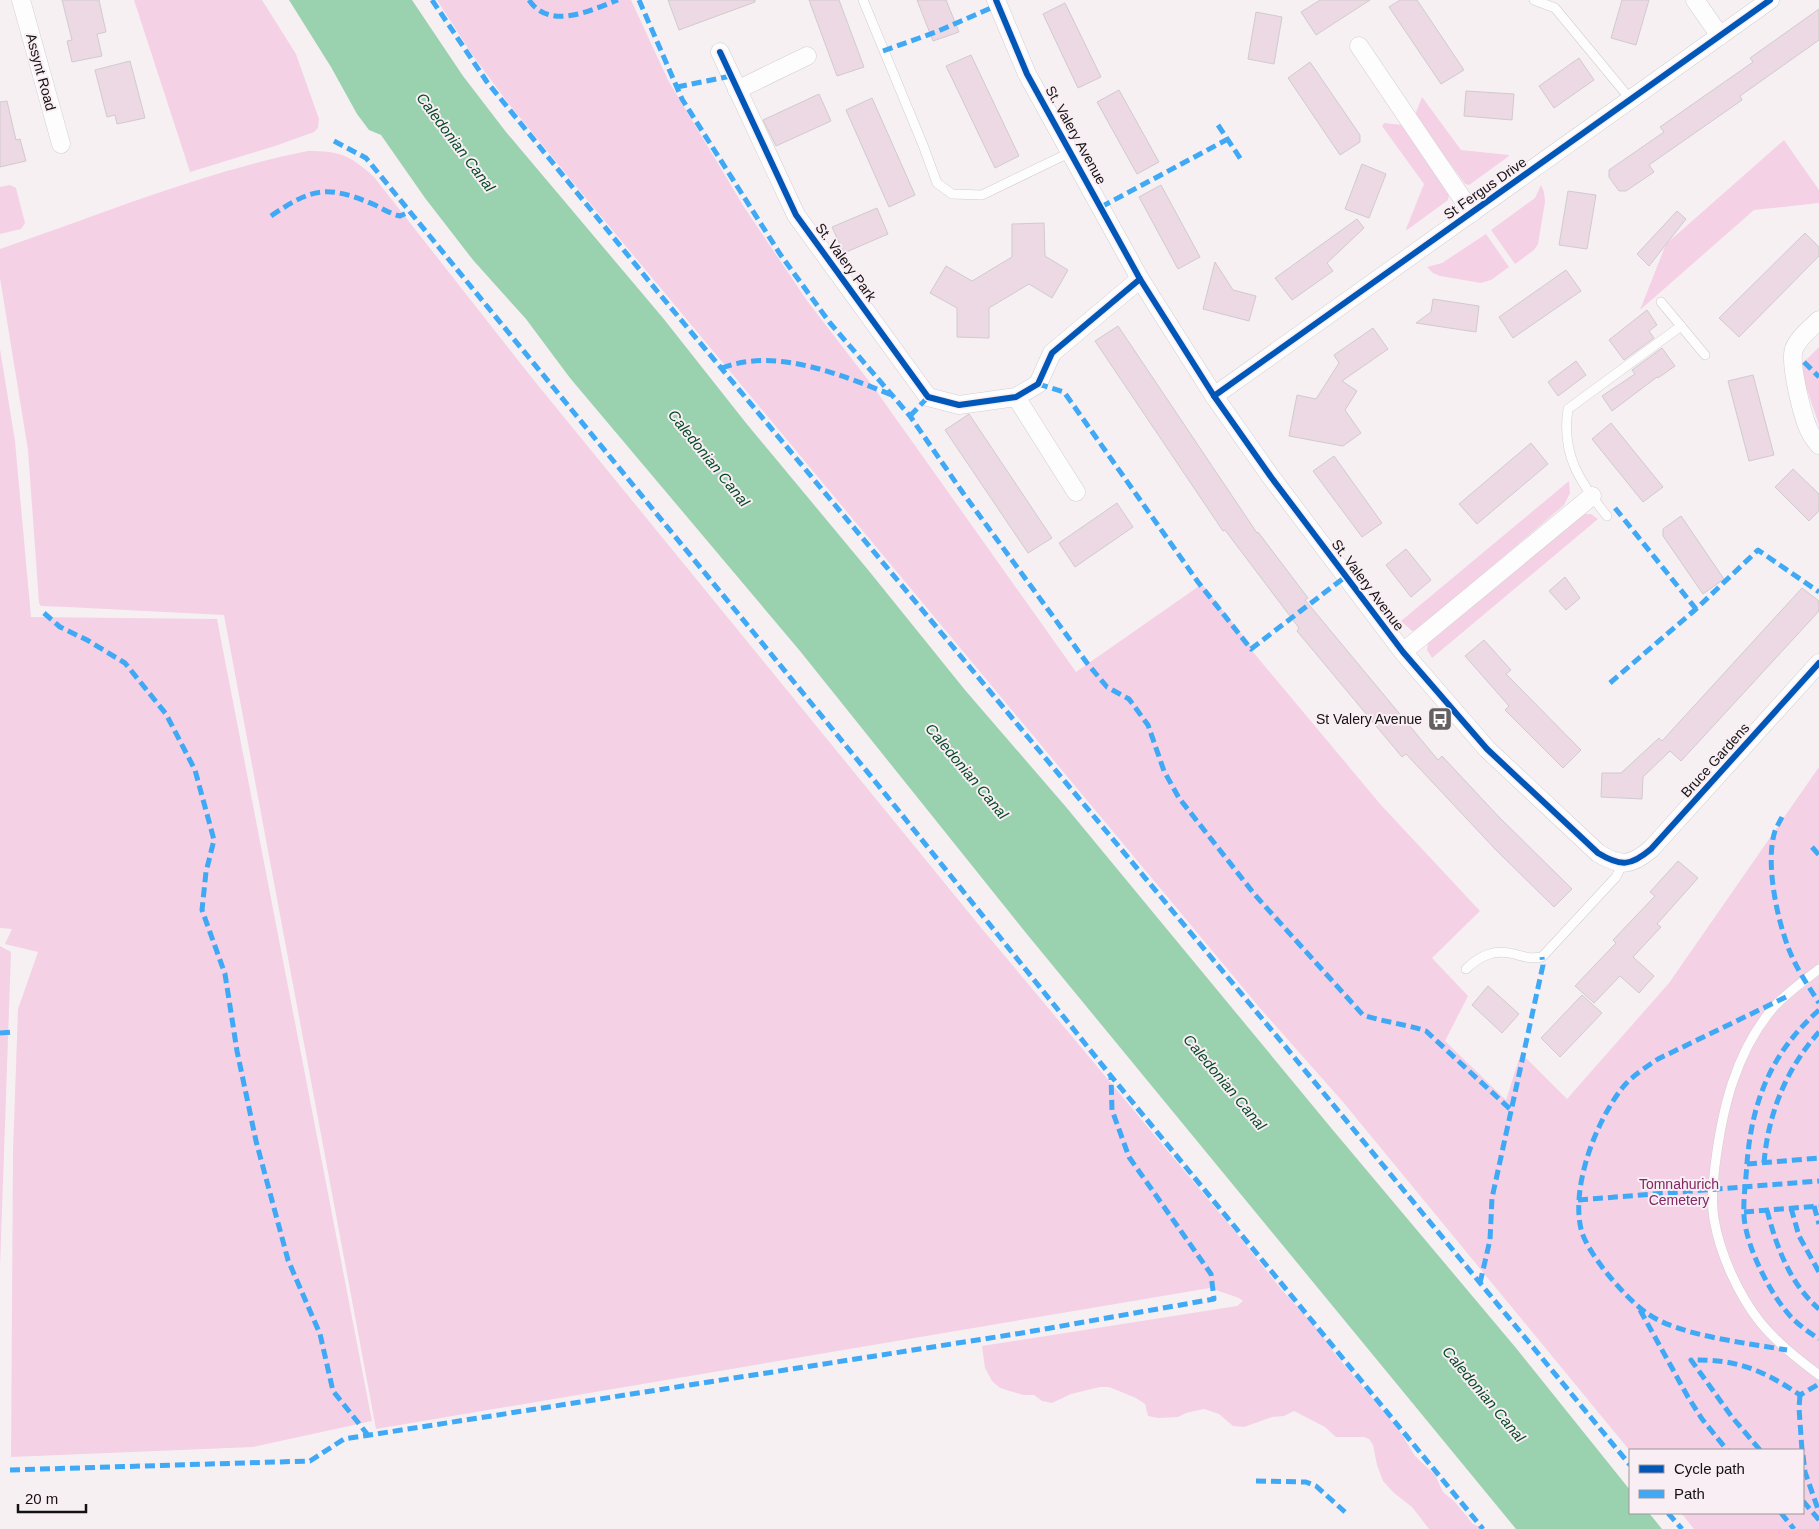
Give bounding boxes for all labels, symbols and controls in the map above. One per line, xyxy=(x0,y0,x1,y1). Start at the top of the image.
street label: Assynt Road xyxy=(23,32,59,112)
street label: St. Valery Avenue xyxy=(1042,83,1110,187)
water label: Caledonian Canal xyxy=(413,89,499,195)
street label: St Fergus Drive xyxy=(1441,153,1530,222)
street label: St. Valery Park xyxy=(812,220,880,305)
water label: Caledonian Canal xyxy=(665,406,754,510)
street label: St. Valery Avenue xyxy=(1329,536,1408,634)
bus stop icon: St Valery Avenue xyxy=(1427,706,1453,732)
place label: St Valery Avenue xyxy=(1316,711,1422,727)
water label: Caledonian Canal xyxy=(922,720,1012,823)
street label: Bruce Gardens xyxy=(1678,720,1752,800)
water label: Caledonian Canal xyxy=(1180,1031,1270,1134)
park label: Tomnahurich Cemetery xyxy=(1639,1176,1719,1208)
water label: Caledonian Canal xyxy=(1439,1343,1529,1446)
legend xyxy=(1629,1449,1804,1514)
text: Cycle path xyxy=(1674,1460,1745,1477)
scale bar xyxy=(18,1482,85,1514)
text: Path xyxy=(1674,1485,1705,1502)
text: 20 m xyxy=(25,1490,58,1507)

